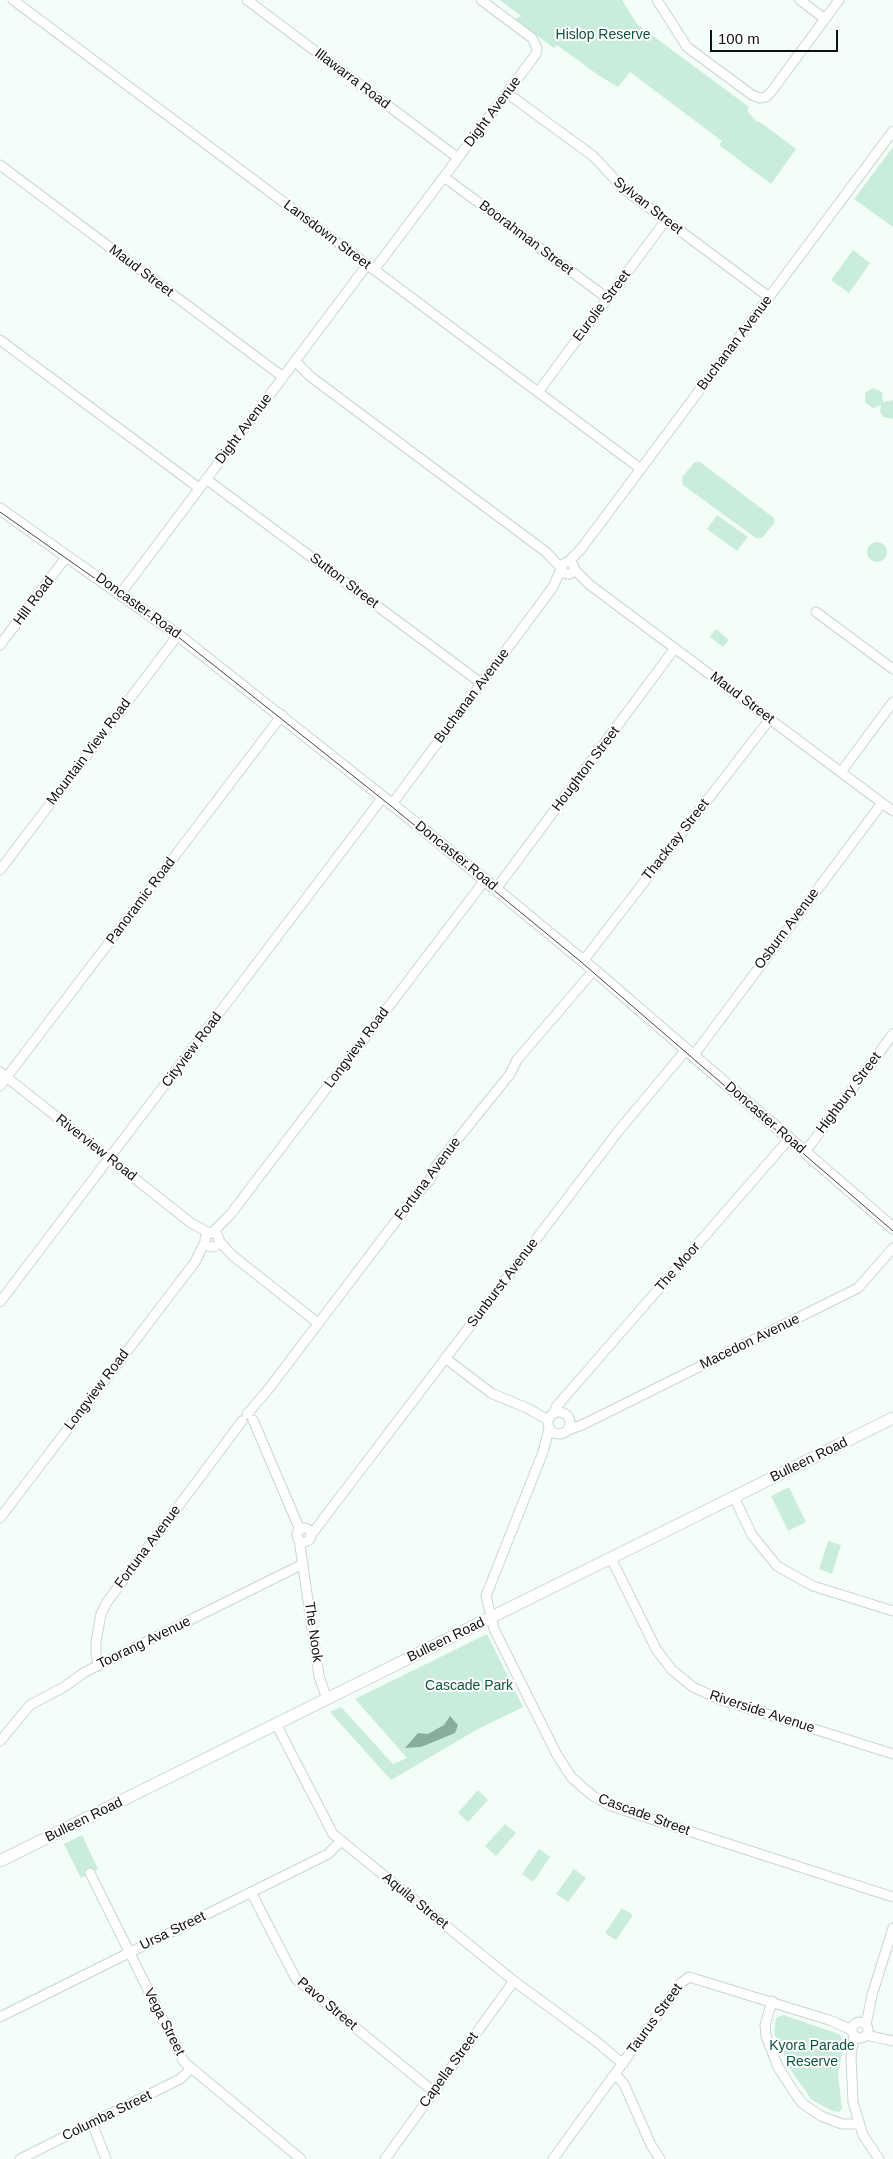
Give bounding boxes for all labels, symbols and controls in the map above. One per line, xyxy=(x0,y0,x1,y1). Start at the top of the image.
scale bar xyxy=(713,20,840,52)
park label: Hislop Reserve xyxy=(556,27,650,43)
text: 100 m xyxy=(718,30,760,47)
street label: Illawarra Road xyxy=(311,45,393,113)
street label: Dight Avenue xyxy=(461,73,525,151)
street label: Sylvan Street xyxy=(610,174,686,238)
street label: Lansdown Street xyxy=(280,197,374,273)
street label: Boorahman Street xyxy=(476,197,576,279)
street label: Maud Street xyxy=(105,241,177,301)
street label: Eurolie Street xyxy=(570,267,634,345)
street label: Buchanan Avenue xyxy=(694,292,776,394)
street label: Dight Avenue xyxy=(212,390,276,468)
street label: Sutton Street xyxy=(306,550,382,612)
street label: Doncaster Road xyxy=(92,569,184,643)
street label: Hill Road xyxy=(10,573,58,629)
street label: Buchanan Avenue xyxy=(431,645,513,747)
street label: Maud Street xyxy=(706,668,778,728)
street label: Mountain View Road xyxy=(43,695,135,809)
street label: Houghton Street xyxy=(549,723,623,815)
street label: Thackray Street xyxy=(639,796,713,884)
street label: Doncaster Road xyxy=(411,818,501,894)
street label: Panoramic Road xyxy=(103,854,179,948)
street label: Osburn Avenue xyxy=(751,885,823,973)
street label: Longview Road xyxy=(321,1004,393,1092)
street label: Cityview Road xyxy=(158,1009,226,1091)
street label: Highbury Street xyxy=(813,1049,885,1137)
street label: Doncaster Road xyxy=(721,1078,809,1158)
street label: Riverview Road xyxy=(52,1111,140,1185)
street label: Fortuna Avenue xyxy=(391,1134,465,1224)
street label: Sunburst Avenue xyxy=(464,1235,542,1331)
street label: The Moor xyxy=(652,1239,704,1295)
street label: Macedon Avenue xyxy=(697,1311,803,1373)
street label: Longview Road xyxy=(61,1346,133,1434)
street label: Bulleen Road xyxy=(768,1434,850,1486)
street label: Fortuna Avenue xyxy=(111,1502,185,1592)
street label: The Nook xyxy=(300,1601,326,1663)
street label: Toorang Avenue xyxy=(95,1613,193,1673)
street label: Bulleen Road xyxy=(405,1614,487,1666)
park label: Cascade Park xyxy=(425,1678,513,1694)
street label: Riverside Avenue xyxy=(707,1687,817,1737)
street label: Cascade Street xyxy=(596,1791,692,1839)
street label: Bulleen Road xyxy=(43,1794,125,1846)
street label: Aquila Street xyxy=(379,1869,451,1933)
street label: Ursa Street xyxy=(138,1908,208,1954)
street label: Pavo Street xyxy=(294,1974,360,2034)
street label: Taurus Street xyxy=(624,1980,686,2058)
street label: Vega Street xyxy=(140,1986,188,2058)
street label: Capella Street xyxy=(416,2029,482,2111)
park label: Kyora Parade Reserve xyxy=(769,2038,855,2070)
street label: Columba Street xyxy=(60,2087,154,2145)

